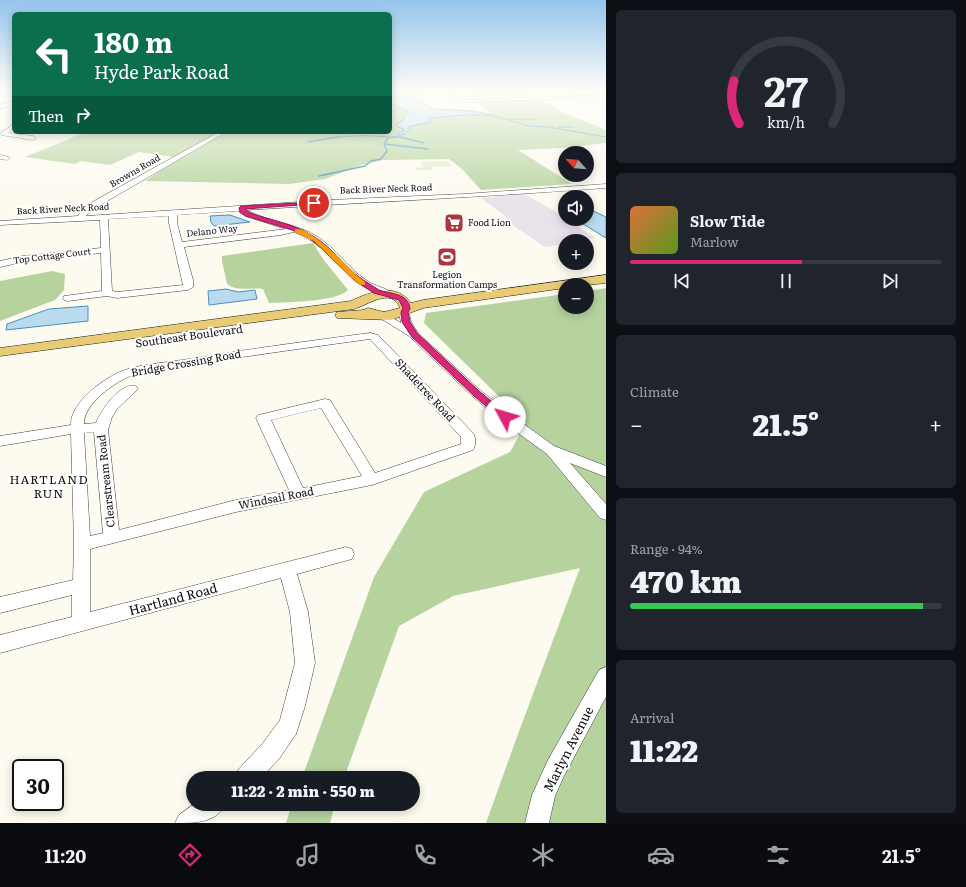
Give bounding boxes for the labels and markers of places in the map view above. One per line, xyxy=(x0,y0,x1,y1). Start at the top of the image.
pin xyxy=(297,186,331,220)
supermarket icon: Food Lion xyxy=(443,212,465,234)
place label: Food Lion xyxy=(468,215,511,229)
sports icon: Legion Transformation Camps xyxy=(436,246,458,268)
place label: Legion Transformation Camps xyxy=(397,267,497,291)

